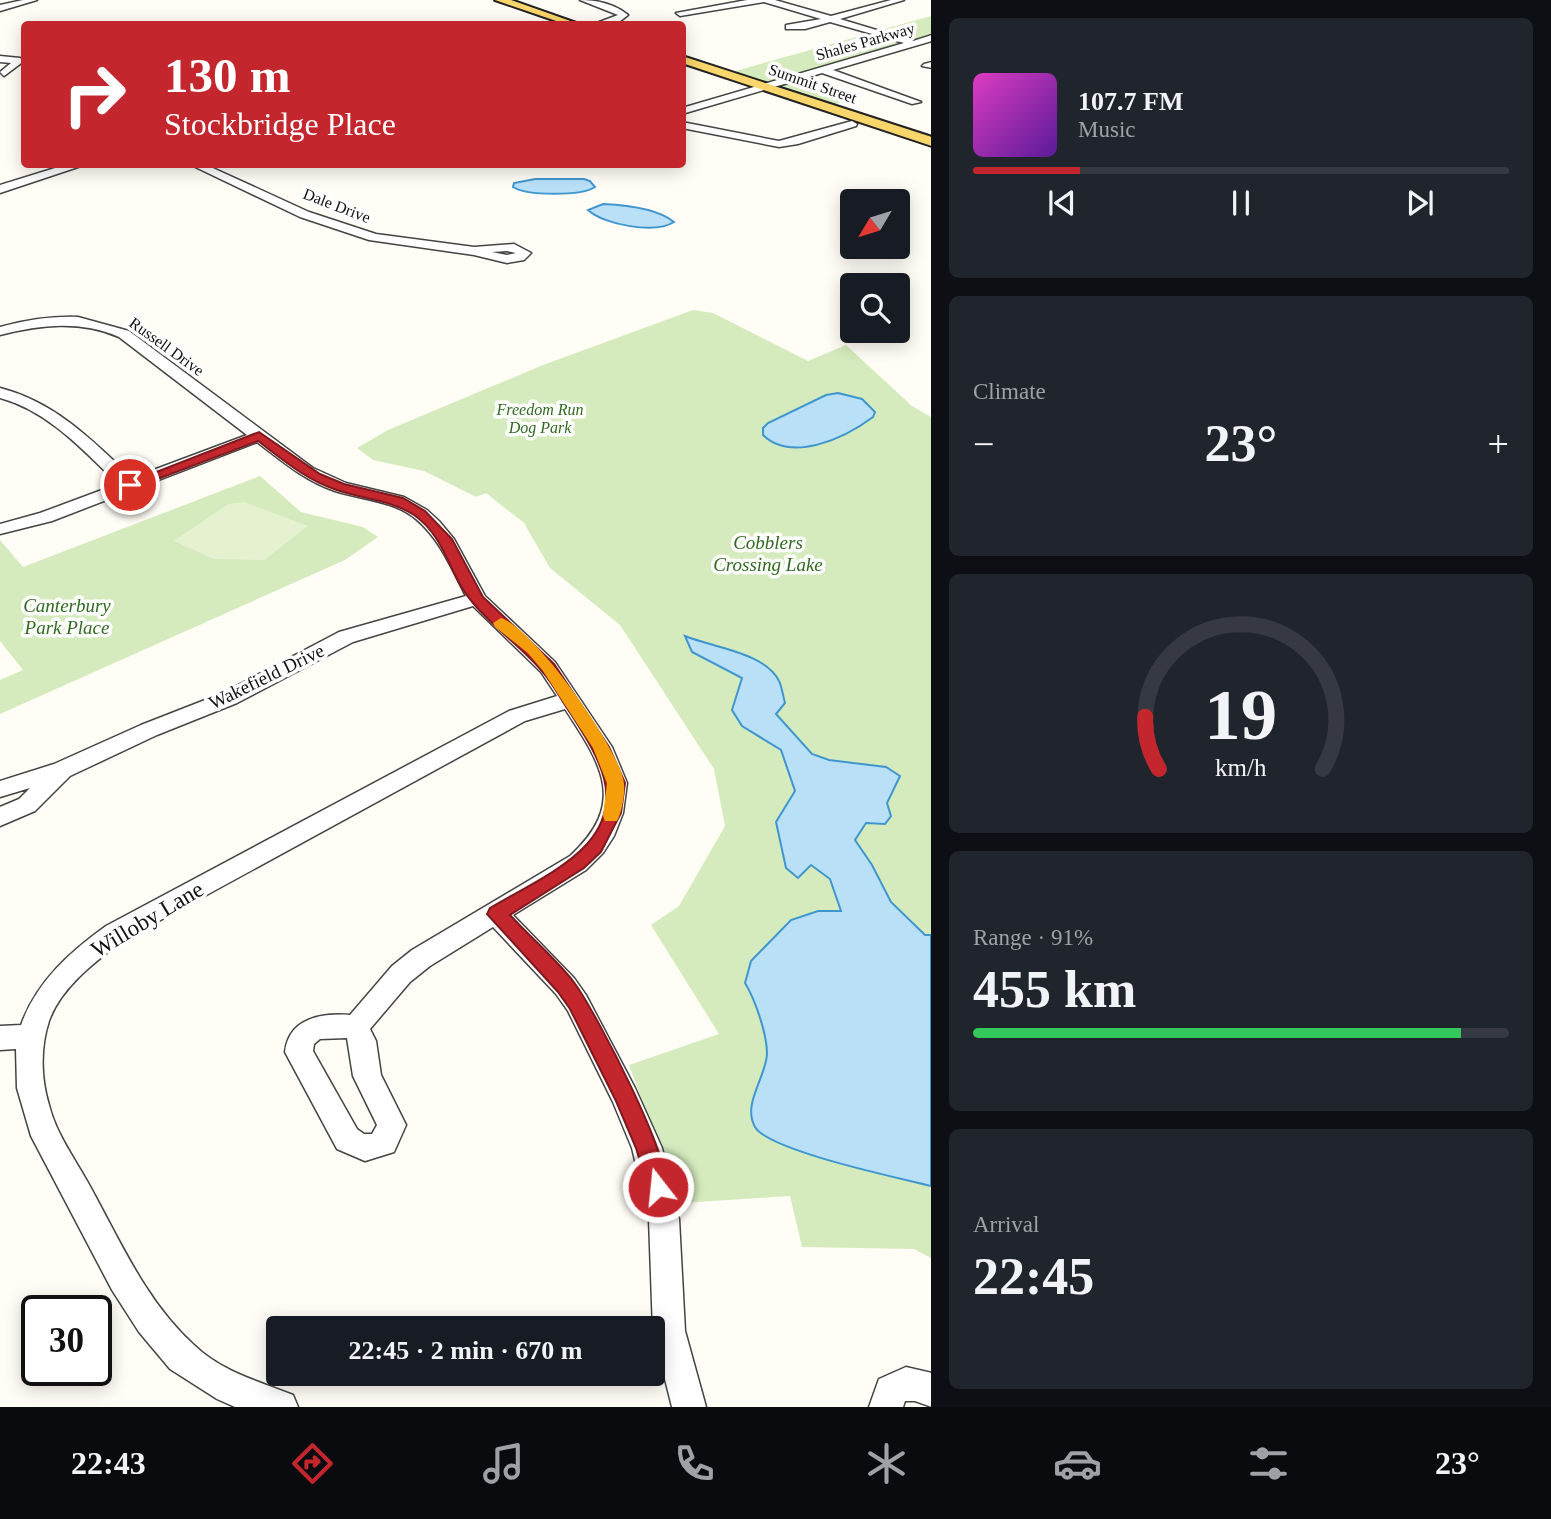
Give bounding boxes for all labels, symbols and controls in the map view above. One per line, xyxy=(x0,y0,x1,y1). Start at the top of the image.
street label: Shales Parkway xyxy=(814,19,917,65)
text: 130 m xyxy=(164,48,291,103)
icon: right xyxy=(49,49,140,140)
street label: Summit Street xyxy=(767,60,860,107)
text: 107.7 FM xyxy=(1078,87,1183,116)
text: Stockbridge Place xyxy=(164,106,396,142)
text: Music xyxy=(1078,117,1136,142)
icon: previous xyxy=(1043,184,1081,222)
icon: pause xyxy=(1222,184,1260,222)
icon: next xyxy=(1401,184,1439,222)
street label: Dale Drive xyxy=(301,185,373,226)
north arrow xyxy=(840,189,910,259)
map controls xyxy=(840,189,910,343)
button: search xyxy=(840,273,910,343)
street label: Russell Drive xyxy=(126,314,207,379)
text: Climate xyxy=(973,379,1046,404)
park label: Freedom Run Dog Park xyxy=(496,401,583,437)
text: 23° xyxy=(1205,415,1277,472)
text: − xyxy=(973,423,994,465)
text: + xyxy=(1488,423,1509,465)
pin xyxy=(100,455,160,515)
icon: arrive xyxy=(111,466,149,504)
park label: Cobblers Crossing Lake xyxy=(713,532,823,575)
park label: Canterbury Park Place xyxy=(23,595,111,638)
street label: Wakefield Drive xyxy=(205,639,327,713)
text: 19 xyxy=(1205,675,1277,756)
text: km/h xyxy=(1215,754,1267,781)
street label: Willoby Lane xyxy=(87,876,208,963)
text: Range · 91% xyxy=(973,925,1093,950)
text: 455 km xyxy=(973,961,1136,1018)
position arrow xyxy=(621,1150,695,1224)
text: Arrival xyxy=(973,1212,1039,1237)
text: 22:45 xyxy=(973,1248,1094,1305)
speed limit sign: 30 xyxy=(21,1295,112,1386)
text: 22:45 · 2 min · 670 m xyxy=(349,1336,583,1365)
icon: directions xyxy=(288,1439,337,1488)
icon: music xyxy=(479,1439,528,1488)
icon: phone xyxy=(670,1439,719,1488)
icon: climate xyxy=(862,1439,911,1488)
icon: car xyxy=(1053,1439,1102,1488)
icon: filters xyxy=(1244,1439,1293,1488)
text: 22:43 xyxy=(71,1445,146,1481)
text: 23° xyxy=(1435,1445,1480,1481)

